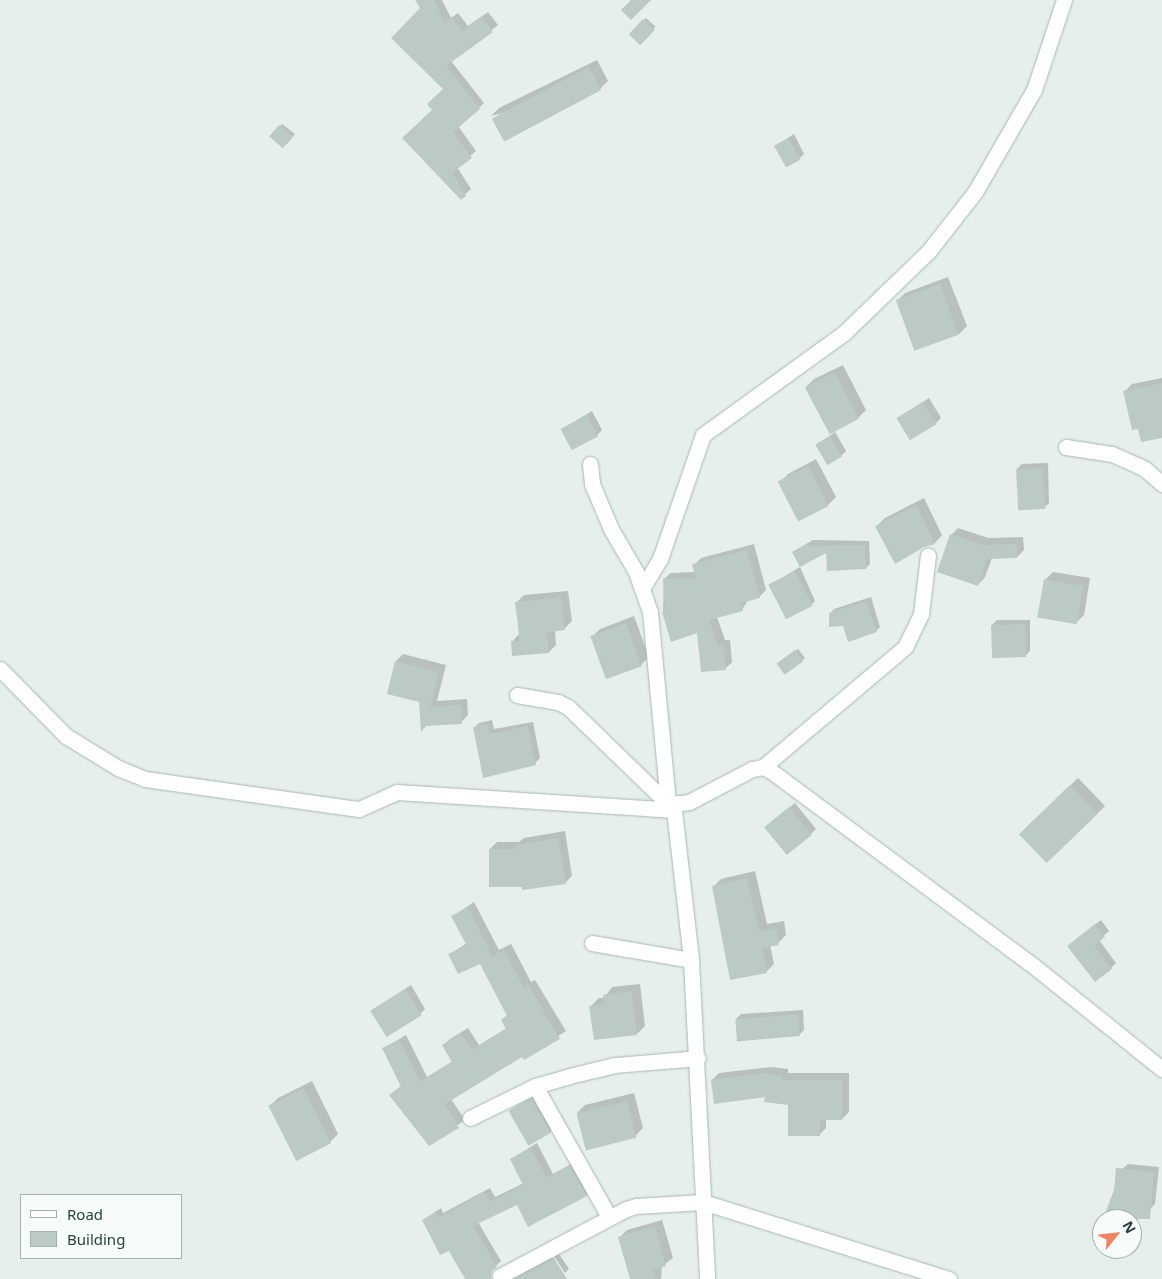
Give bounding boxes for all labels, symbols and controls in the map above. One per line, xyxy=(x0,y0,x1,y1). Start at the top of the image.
legend xyxy=(20,1194,182,1259)
text: Road xyxy=(67,1204,103,1224)
north arrow xyxy=(1092,1209,1142,1259)
text: N xyxy=(1119,1217,1141,1237)
text: Building xyxy=(67,1229,125,1249)

